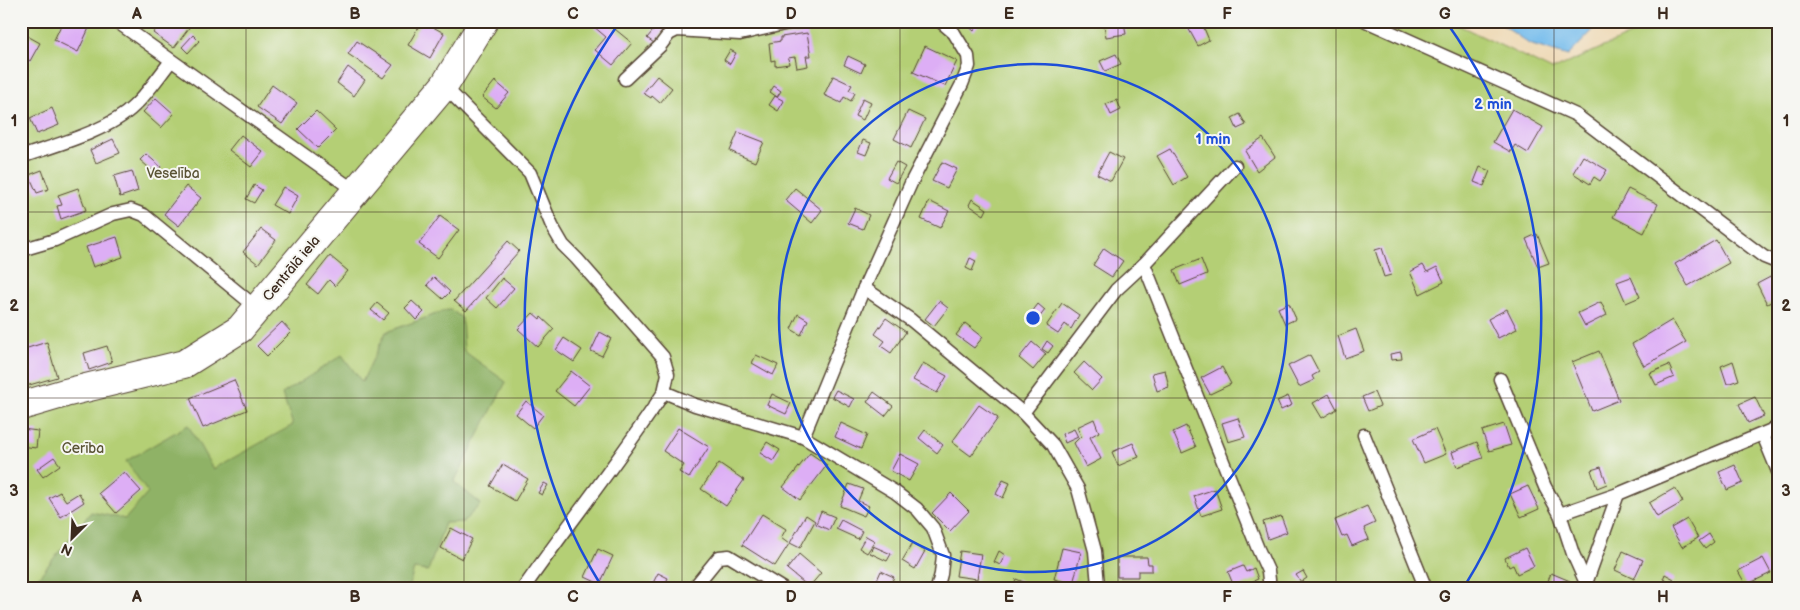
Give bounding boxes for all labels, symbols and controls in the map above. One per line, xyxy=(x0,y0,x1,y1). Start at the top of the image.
text: A xyxy=(131,5,142,24)
text: B xyxy=(349,5,361,24)
text: C xyxy=(567,5,579,24)
text: D xyxy=(785,5,797,24)
text: E xyxy=(1004,5,1014,24)
text: F xyxy=(1222,5,1232,24)
text: G xyxy=(1439,5,1451,24)
text: H xyxy=(1657,5,1669,24)
text: 2 min xyxy=(1474,95,1512,114)
text: 1 xyxy=(11,112,17,131)
text: 1 xyxy=(1783,112,1789,131)
text: 1 min xyxy=(1195,130,1231,149)
park label: Veselība xyxy=(146,165,200,182)
street label: Centrālā iela xyxy=(259,232,324,305)
text: 2 xyxy=(9,297,19,316)
text: 2 xyxy=(1781,297,1791,316)
centre of rings xyxy=(1024,309,1042,327)
park label: Cerība xyxy=(62,440,104,457)
text: 3 xyxy=(9,482,19,501)
text: 3 xyxy=(1781,482,1791,501)
north arrow xyxy=(48,512,98,562)
text: N xyxy=(59,540,75,559)
text: A xyxy=(131,588,142,607)
text: B xyxy=(349,588,361,607)
text: C xyxy=(567,588,579,607)
text: D xyxy=(785,588,797,607)
text: E xyxy=(1004,588,1014,607)
text: F xyxy=(1222,588,1232,607)
text: G xyxy=(1439,588,1451,607)
text: H xyxy=(1657,588,1669,607)

